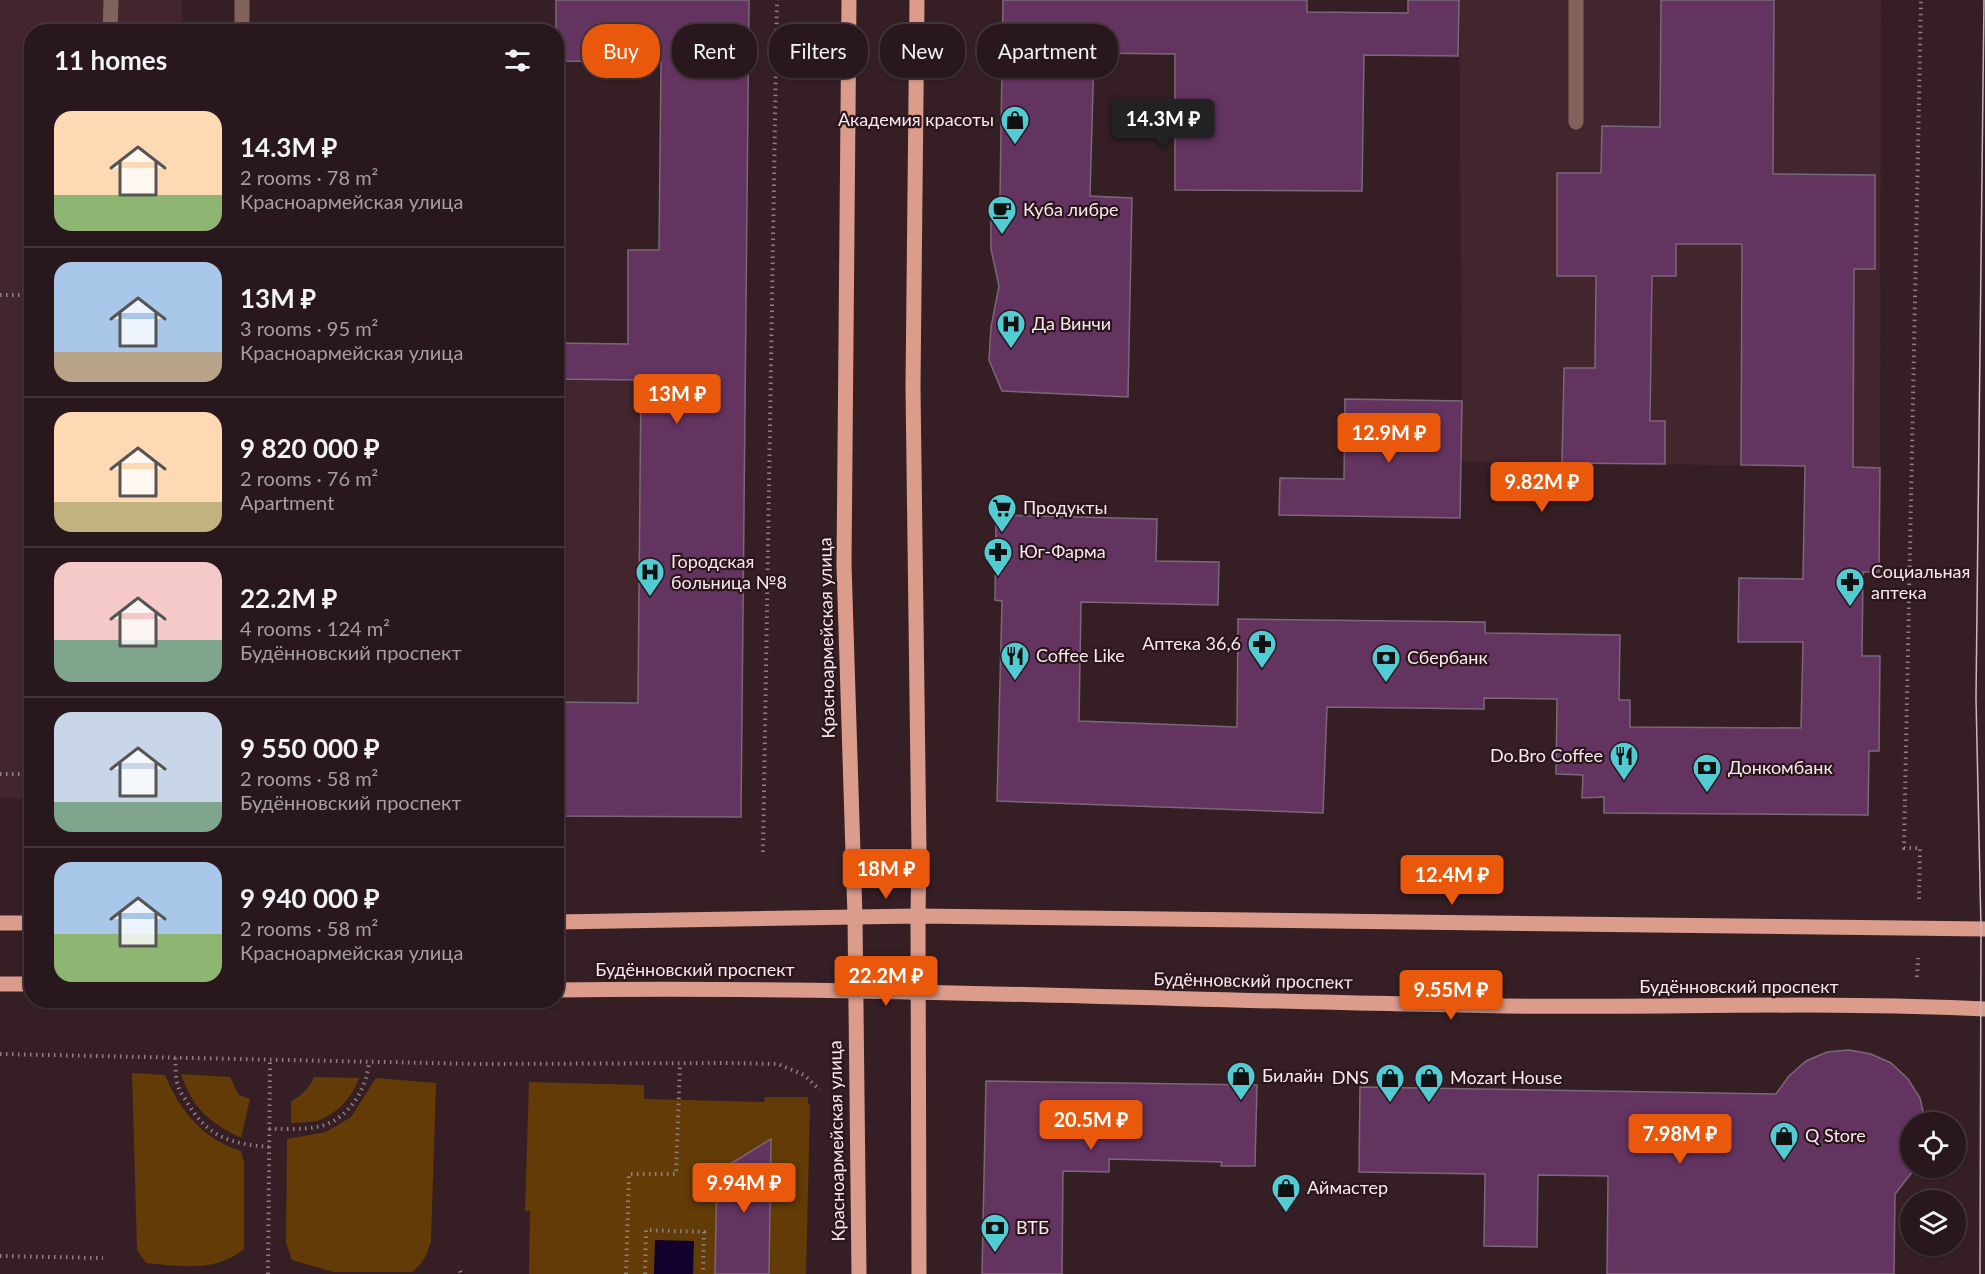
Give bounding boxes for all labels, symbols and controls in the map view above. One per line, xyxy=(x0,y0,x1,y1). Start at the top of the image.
chip: Buy xyxy=(582,24,660,78)
chip: Rent xyxy=(672,24,757,78)
chip: Filters xyxy=(769,24,868,78)
chip: New xyxy=(880,24,965,78)
chip: Apartment xyxy=(977,24,1118,78)
text: 11 homes xyxy=(54,44,167,76)
icon: filters xyxy=(501,44,534,77)
pin: 14.3M ₽ xyxy=(1108,99,1218,150)
shop icon: Академия красоты xyxy=(999,104,1031,146)
text: 14.3M ₽ xyxy=(1126,106,1200,130)
place label: Академия красоты xyxy=(838,108,994,130)
text: 14.3M ₽ xyxy=(240,131,337,163)
icon: home xyxy=(102,135,174,207)
text: 2 rooms · 78 m² xyxy=(240,165,378,189)
text: Красноармейская улица xyxy=(240,189,463,213)
cafe icon: Куба либре xyxy=(986,194,1018,236)
place label: Куба либре xyxy=(1023,198,1119,220)
text: 13M ₽ xyxy=(240,282,316,314)
icon: home xyxy=(102,286,174,358)
hospital icon: Да Винчи xyxy=(995,308,1027,350)
place label: Да Винчи xyxy=(1032,312,1111,334)
text: 3 rooms · 95 m² xyxy=(240,316,378,340)
text: Красноармейская улица xyxy=(240,340,463,364)
pin: 13M ₽ xyxy=(635,374,719,425)
text: 13M ₽ xyxy=(648,381,706,405)
pin: 12.9M ₽ xyxy=(1334,413,1444,464)
text: 12.9M ₽ xyxy=(1352,420,1426,444)
text: 9 820 000 ₽ xyxy=(240,432,380,464)
icon: home xyxy=(102,436,174,508)
pin: 9.82M ₽ xyxy=(1487,462,1597,513)
text: 2 rooms · 76 m² xyxy=(240,466,378,490)
text: 9.82M ₽ xyxy=(1505,469,1579,493)
text: Apartment xyxy=(240,490,334,514)
supermarket icon: Продукты xyxy=(986,492,1018,534)
place label: Продукты xyxy=(1023,496,1107,518)
pharmacy icon: Юг-Фарма xyxy=(982,536,1014,578)
street label: Красноармейская улица xyxy=(813,537,839,739)
place label: Юг-Фарма xyxy=(1019,540,1106,562)
place label: Городская больница №8 xyxy=(671,550,787,593)
hospital icon: Городская больница №8 xyxy=(634,556,666,598)
place label: Социальная аптека xyxy=(1871,560,1970,603)
pharmacy icon: Социальная аптека xyxy=(1834,566,1866,608)
text: 22.2M ₽ xyxy=(240,582,337,614)
icon: home xyxy=(102,586,174,658)
text: 4 rooms · 124 m² xyxy=(240,616,390,640)
pharmacy icon: Аптека 36,6 xyxy=(1246,628,1278,670)
place label: Аптека 36,6 xyxy=(1142,632,1241,654)
text: Будённовский проспект xyxy=(240,640,462,664)
restaurant icon: Coffee Like xyxy=(999,640,1031,682)
bank icon: Сбербанк xyxy=(1370,642,1402,684)
place label: Coffee Like xyxy=(1036,644,1125,666)
place label: Сбербанк xyxy=(1407,646,1488,668)
text: 9 550 000 ₽ xyxy=(240,732,380,764)
icon: home xyxy=(102,736,174,808)
restaurant icon: Do.Bro Coffee xyxy=(1608,740,1640,782)
place label: Do.Bro Coffee xyxy=(1490,744,1603,766)
bank icon: Донкомбанк xyxy=(1691,752,1723,794)
place label: Донкомбанк xyxy=(1728,756,1833,778)
text: 2 rooms · 58 m² xyxy=(240,766,378,790)
text: Будённовский проспект xyxy=(240,790,462,814)
pin: 18M ₽ xyxy=(844,849,928,900)
pin: 12.4M ₽ xyxy=(1397,855,1507,906)
text: 18M ₽ xyxy=(857,856,915,880)
text: 12.4M ₽ xyxy=(1415,862,1489,886)
text: 9 940 000 ₽ xyxy=(240,882,380,914)
icon: home xyxy=(102,886,174,958)
text: 2 rooms · 58 m² xyxy=(240,916,378,940)
text: Красноармейская улица xyxy=(240,940,463,964)
pin: 22.2M ₽ xyxy=(831,956,941,1007)
street label: Будённовский проспект xyxy=(595,958,795,980)
text: 22.2M ₽ xyxy=(849,963,923,987)
street label: Будённовский проспект xyxy=(1153,967,1353,993)
pin: 9.55M ₽ xyxy=(1396,970,1506,1021)
street label: Будённовский проспект xyxy=(1639,975,1839,997)
text: 9.55M ₽ xyxy=(1414,977,1488,1001)
street label: Красноармейская улица xyxy=(823,1040,849,1242)
shop icon: Билайн xyxy=(1225,1060,1257,1102)
shop icon: DNS xyxy=(1374,1062,1406,1104)
shop icon: Mozart House xyxy=(1413,1062,1445,1104)
place label: Билайн xyxy=(1262,1064,1323,1086)
place label: DNS xyxy=(1332,1066,1369,1088)
place label: Mozart House xyxy=(1450,1066,1562,1088)
pin: 20.5M ₽ xyxy=(1036,1100,1146,1151)
text: 20.5M ₽ xyxy=(1054,1107,1128,1131)
map controls xyxy=(1900,1112,1966,1256)
button: locate xyxy=(1900,1112,1966,1178)
pin: 7.98M ₽ xyxy=(1625,1114,1735,1165)
shop icon: Q Store xyxy=(1768,1120,1800,1162)
text: 7.98M ₽ xyxy=(1643,1121,1717,1145)
place label: Q Store xyxy=(1805,1124,1866,1146)
pin: 9.94M ₽ xyxy=(689,1163,799,1214)
text: 9.94M ₽ xyxy=(707,1170,781,1194)
shop icon: Аймастер xyxy=(1270,1172,1302,1214)
place label: Аймастер xyxy=(1307,1176,1388,1198)
button: layers xyxy=(1900,1190,1966,1256)
bank icon: ВТБ xyxy=(979,1212,1011,1254)
place label: ВТБ xyxy=(1016,1216,1049,1238)

